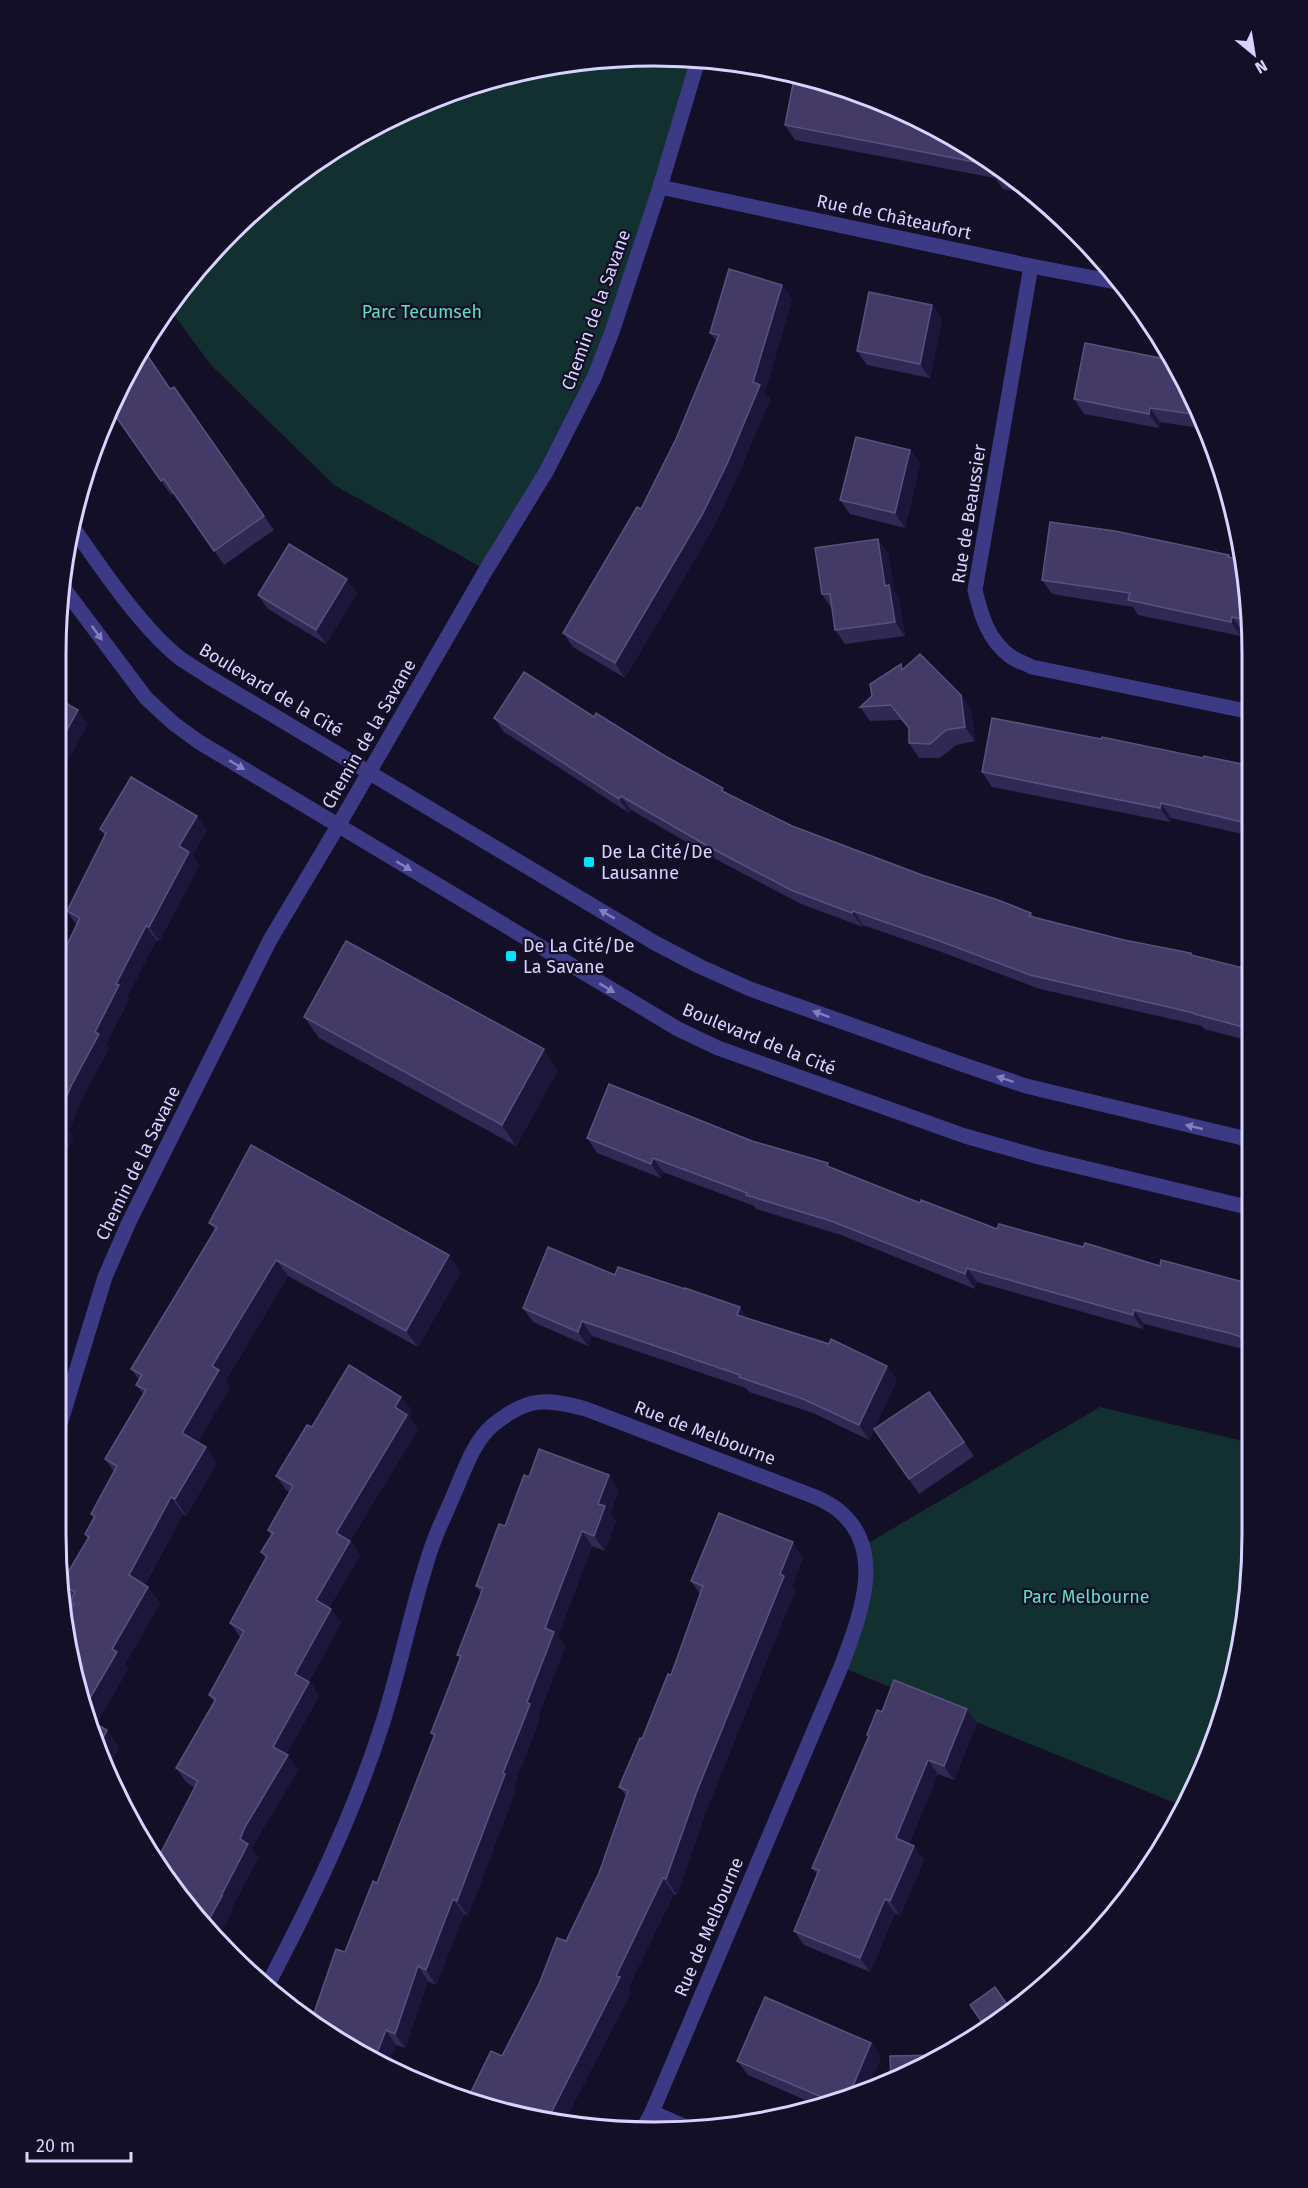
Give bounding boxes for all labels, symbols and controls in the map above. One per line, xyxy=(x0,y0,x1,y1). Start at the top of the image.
north arrow xyxy=(1224,24,1284,84)
text: N xyxy=(1252,56,1271,77)
street label: Rue de Châteaufort xyxy=(815,190,974,244)
street label: Chemin de la Savane xyxy=(557,227,635,393)
park label: Parc Tecumseh xyxy=(362,301,482,323)
street label: Rue de Beaussier xyxy=(947,443,991,585)
one-way arrow xyxy=(91,625,103,641)
street label: Boulevard de la Cité xyxy=(195,638,347,742)
street label: Chemin de la Savane xyxy=(317,655,421,813)
one-way arrow xyxy=(229,760,245,771)
place label: De La Cité/De Lausanne xyxy=(601,841,712,884)
marker: De La Cité/De Lausanne xyxy=(582,855,596,869)
one-way arrow xyxy=(396,861,412,872)
one-way arrow xyxy=(599,909,615,920)
place label: De La Cité/De La Savane xyxy=(523,935,634,978)
marker: De La Cité/De La Savane xyxy=(504,949,518,963)
one-way arrow xyxy=(599,983,615,994)
street label: Boulevard de la Cité xyxy=(679,998,839,1080)
one-way arrow xyxy=(812,1009,830,1019)
one-way arrow xyxy=(996,1073,1014,1083)
street label: Chemin de la Savane xyxy=(91,1082,185,1244)
one-way arrow xyxy=(1185,1121,1203,1131)
street label: Rue de Melbourne xyxy=(631,1396,779,1470)
park label: Parc Melbourne xyxy=(1022,1586,1150,1608)
street label: Rue de Melbourne xyxy=(670,1854,748,2000)
scale bar xyxy=(27,2125,130,2163)
text: 20 m xyxy=(36,2135,75,2157)

